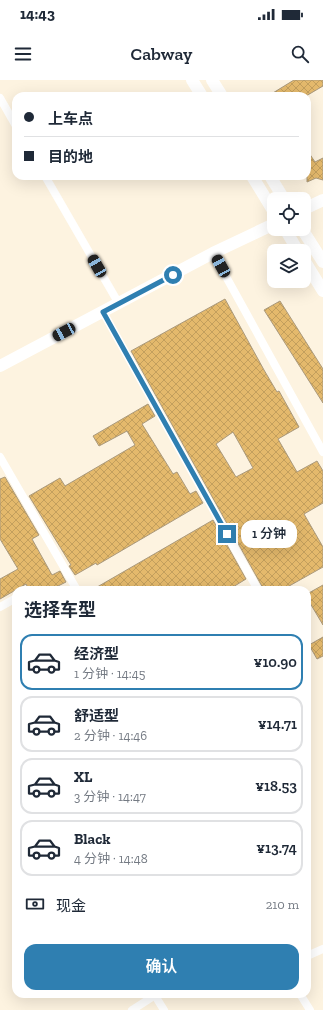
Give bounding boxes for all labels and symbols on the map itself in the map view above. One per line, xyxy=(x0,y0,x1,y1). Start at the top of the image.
car xyxy=(86,253,108,279)
car xyxy=(210,253,232,279)
route start xyxy=(164,266,182,284)
car xyxy=(51,321,77,343)
callout: 1 分钟 xyxy=(241,520,297,548)
route end xyxy=(218,525,236,543)

